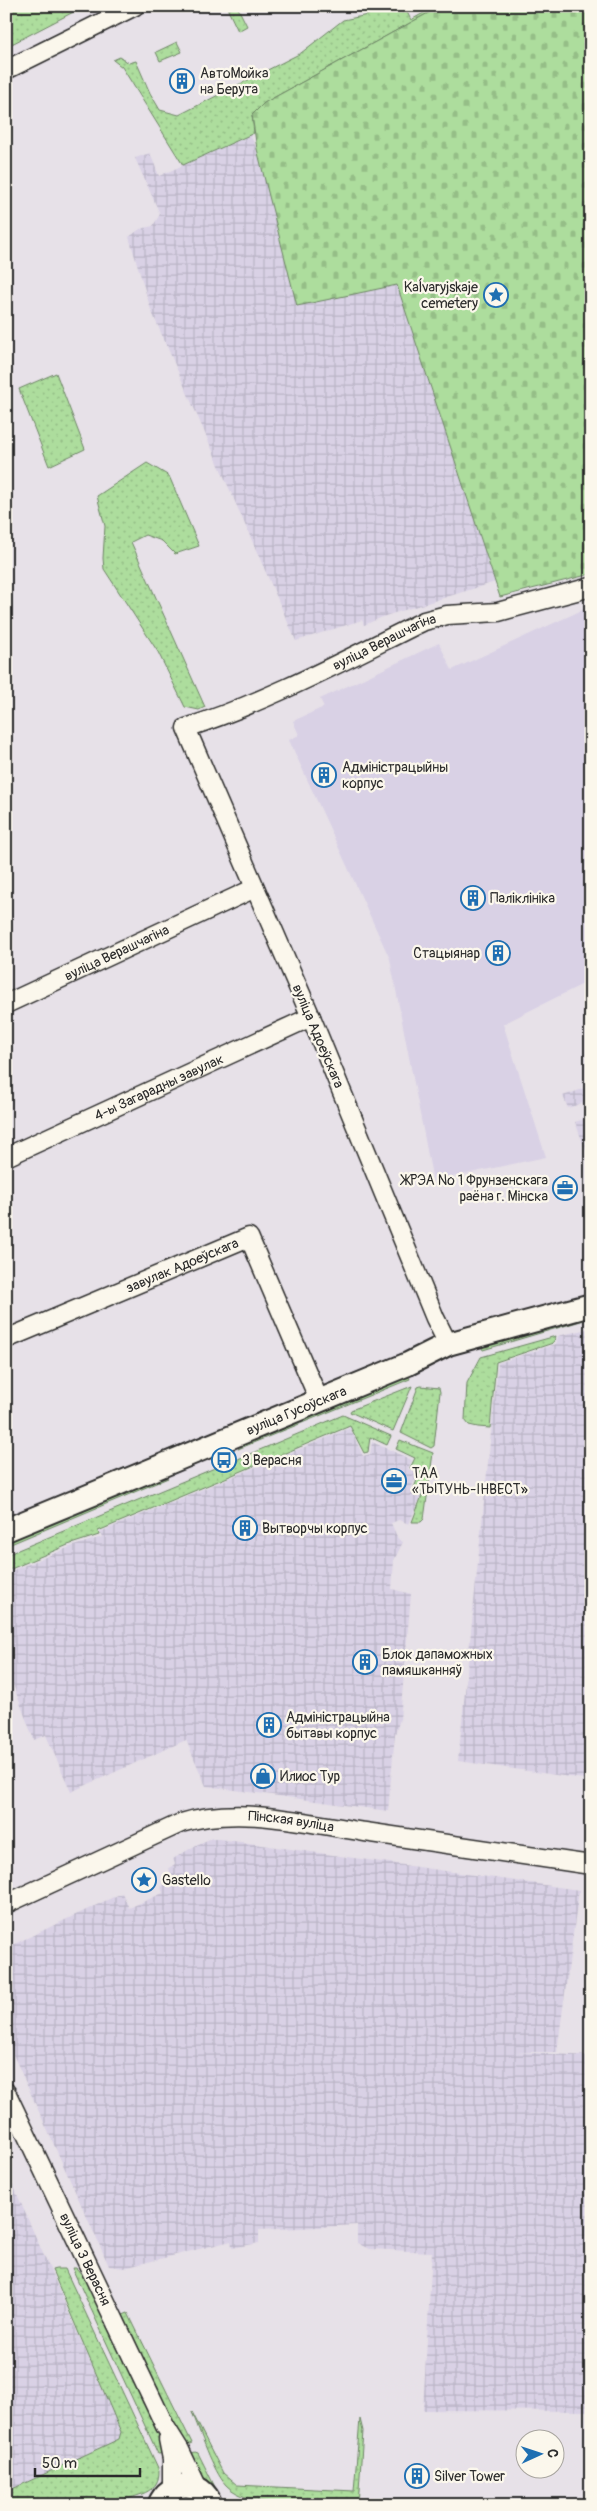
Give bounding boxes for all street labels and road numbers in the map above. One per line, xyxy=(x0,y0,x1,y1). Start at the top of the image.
street label: вуліца Верашчагіна xyxy=(330,610,438,674)
street label: вуліца Верашчагіна xyxy=(62,921,172,984)
street label: вуліца Адоеўскага xyxy=(288,982,348,1090)
street label: 4-ы Загарадны завулак xyxy=(91,1050,226,1124)
street label: завулак Адоеўскага xyxy=(123,1234,241,1296)
street label: вуліца Гусоўскага xyxy=(244,1382,349,1438)
street label: Пінская вуліца xyxy=(248,1807,335,1835)
street label: вуліца 3 Верасня xyxy=(56,2210,115,2308)

